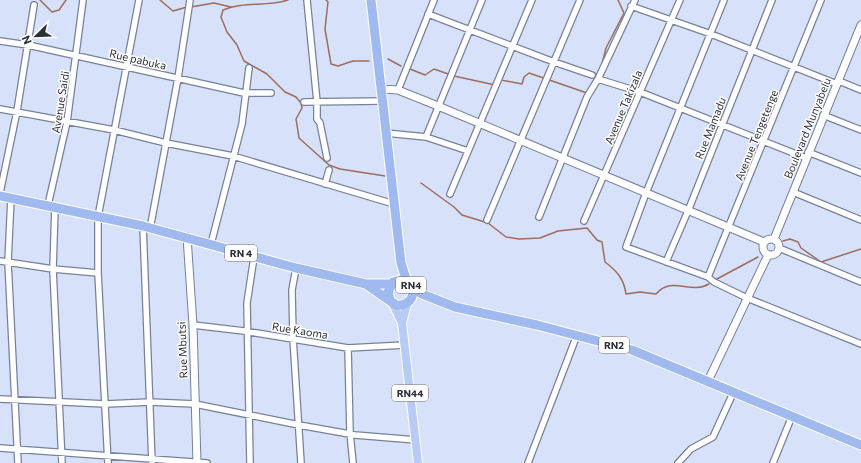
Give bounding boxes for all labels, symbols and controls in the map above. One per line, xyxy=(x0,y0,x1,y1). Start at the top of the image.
north arrow xyxy=(16,16,56,56)
text: N xyxy=(19,34,34,46)
street label: Rue pabuka xyxy=(108,46,168,72)
street label: Avenue Takizala xyxy=(602,68,644,146)
street label: Avenue Saidi xyxy=(49,70,71,134)
street label: Boulevard Munyabelu xyxy=(781,76,833,180)
street label: Avenue Tengetenge xyxy=(732,87,780,182)
street label: Rue Mamadu xyxy=(692,95,728,161)
road number: RN 4 xyxy=(225,245,257,261)
road number: RN4 xyxy=(396,277,426,293)
street label: Rue Kaoma xyxy=(271,319,329,341)
street label: Rue Mbutsi xyxy=(175,321,189,379)
road number: RN2 xyxy=(599,337,629,353)
road number: RN44 xyxy=(392,385,428,401)

